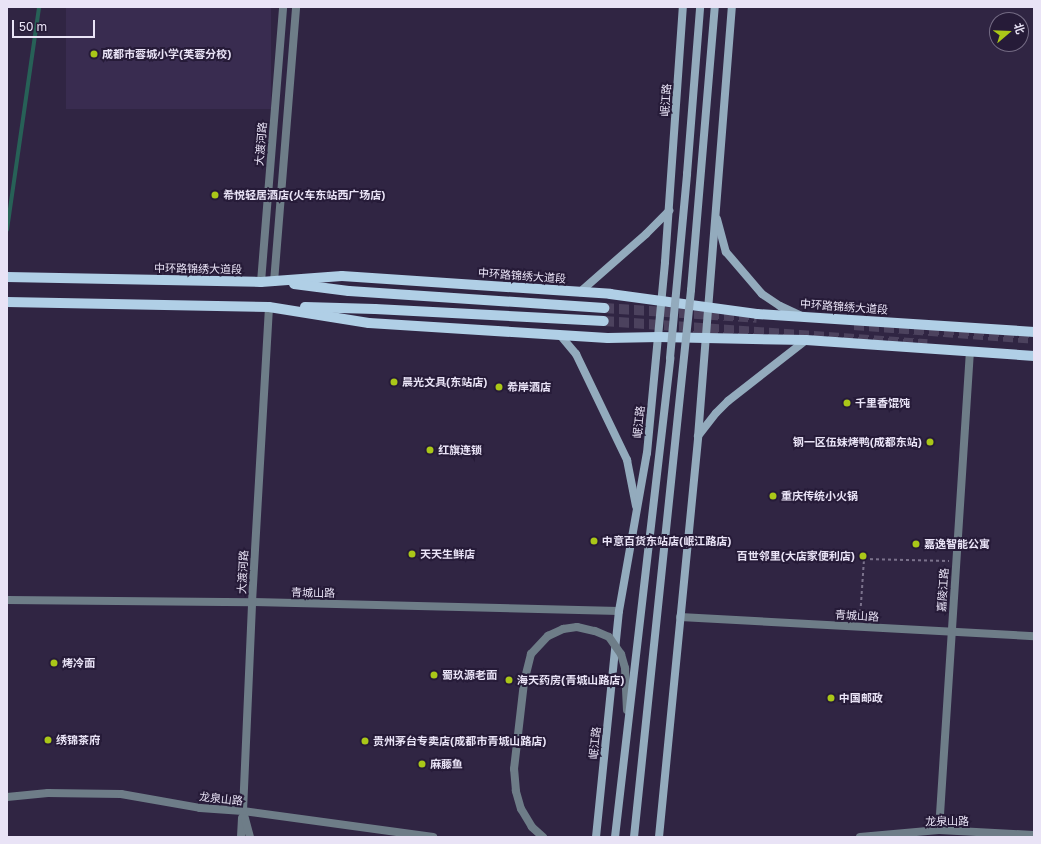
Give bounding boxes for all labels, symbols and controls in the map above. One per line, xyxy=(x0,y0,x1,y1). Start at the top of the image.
scale bar xyxy=(14,12,97,38)
north arrow xyxy=(989,12,1029,52)
text: 50 m xyxy=(19,19,47,34)
text: 北 xyxy=(1012,21,1028,36)
place label: 成都市蓉城小学(芙蓉分校) xyxy=(102,47,231,61)
marker: 成都市蓉城小学(芙蓉分校) xyxy=(89,49,99,59)
street label: 岷江路 xyxy=(658,83,674,117)
street label: 大渡河路 xyxy=(253,122,269,166)
place label: 希悦轻居酒店(火车东站西广场店) xyxy=(223,188,385,202)
marker: 希悦轻居酒店(火车东站西广场店) xyxy=(210,190,220,200)
street label: 中环路锦绣大道段 xyxy=(154,262,242,276)
street label: 中环路锦绣大道段 xyxy=(478,266,566,286)
street label: 中环路锦绣大道段 xyxy=(800,297,888,317)
place label: 晨光文具(东站店) xyxy=(402,375,487,389)
marker: 晨光文具(东站店) xyxy=(389,377,399,387)
place label: 希岸酒店 xyxy=(507,380,551,394)
marker: 希岸酒店 xyxy=(494,382,504,392)
place label: 千里香馄饨 xyxy=(855,396,910,410)
marker: 千里香馄饨 xyxy=(842,398,852,408)
street label: 岷江路 xyxy=(631,405,647,439)
place label: 钢一区伍妹烤鸭(成都东站) xyxy=(793,435,922,449)
marker: 钢一区伍妹烤鸭(成都东站) xyxy=(925,437,935,447)
place label: 红旗连锁 xyxy=(438,443,482,457)
marker: 红旗连锁 xyxy=(425,445,435,455)
place label: 重庆传统小火锅 xyxy=(781,489,858,503)
marker: 重庆传统小火锅 xyxy=(768,491,778,501)
place label: 中意百货东站店(岷江路店) xyxy=(602,534,731,548)
marker: 中意百货东站店(岷江路店) xyxy=(589,536,599,546)
place label: 嘉逸智能公寓 xyxy=(924,537,990,551)
marker: 嘉逸智能公寓 xyxy=(911,539,921,549)
place label: 天天生鲜店 xyxy=(420,547,475,561)
marker: 天天生鲜店 xyxy=(407,549,417,559)
place label: 百世邻里(大店家便利店) xyxy=(737,549,855,563)
street label: 大渡河路 xyxy=(235,550,251,594)
marker: 百世邻里(大店家便利店) xyxy=(858,551,868,561)
street label: 嘉陵江路 xyxy=(935,568,951,612)
street label: 青城山路 xyxy=(291,586,335,600)
street label: 青城山路 xyxy=(835,608,879,624)
place label: 烤冷面 xyxy=(62,656,95,670)
marker: 烤冷面 xyxy=(49,658,59,668)
place label: 蜀玖源老面 xyxy=(442,668,497,682)
marker: 蜀玖源老面 xyxy=(429,670,439,680)
place label: 海天药房(青城山路店) xyxy=(517,673,624,687)
marker: 海天药房(青城山路店) xyxy=(504,675,514,685)
place label: 中国邮政 xyxy=(839,691,883,705)
marker: 中国邮政 xyxy=(826,693,836,703)
street label: 岷江路 xyxy=(587,726,603,760)
place label: 绣锦茶府 xyxy=(56,733,100,747)
place label: 贵州茅台专卖店(成都市青城山路店) xyxy=(373,734,546,748)
marker: 绣锦茶府 xyxy=(43,735,53,745)
marker: 贵州茅台专卖店(成都市青城山路店) xyxy=(360,736,370,746)
place label: 麻藤鱼 xyxy=(430,757,463,771)
marker: 麻藤鱼 xyxy=(417,759,427,769)
street label: 龙泉山路 xyxy=(198,790,244,808)
street label: 龙泉山路 xyxy=(925,814,969,828)

